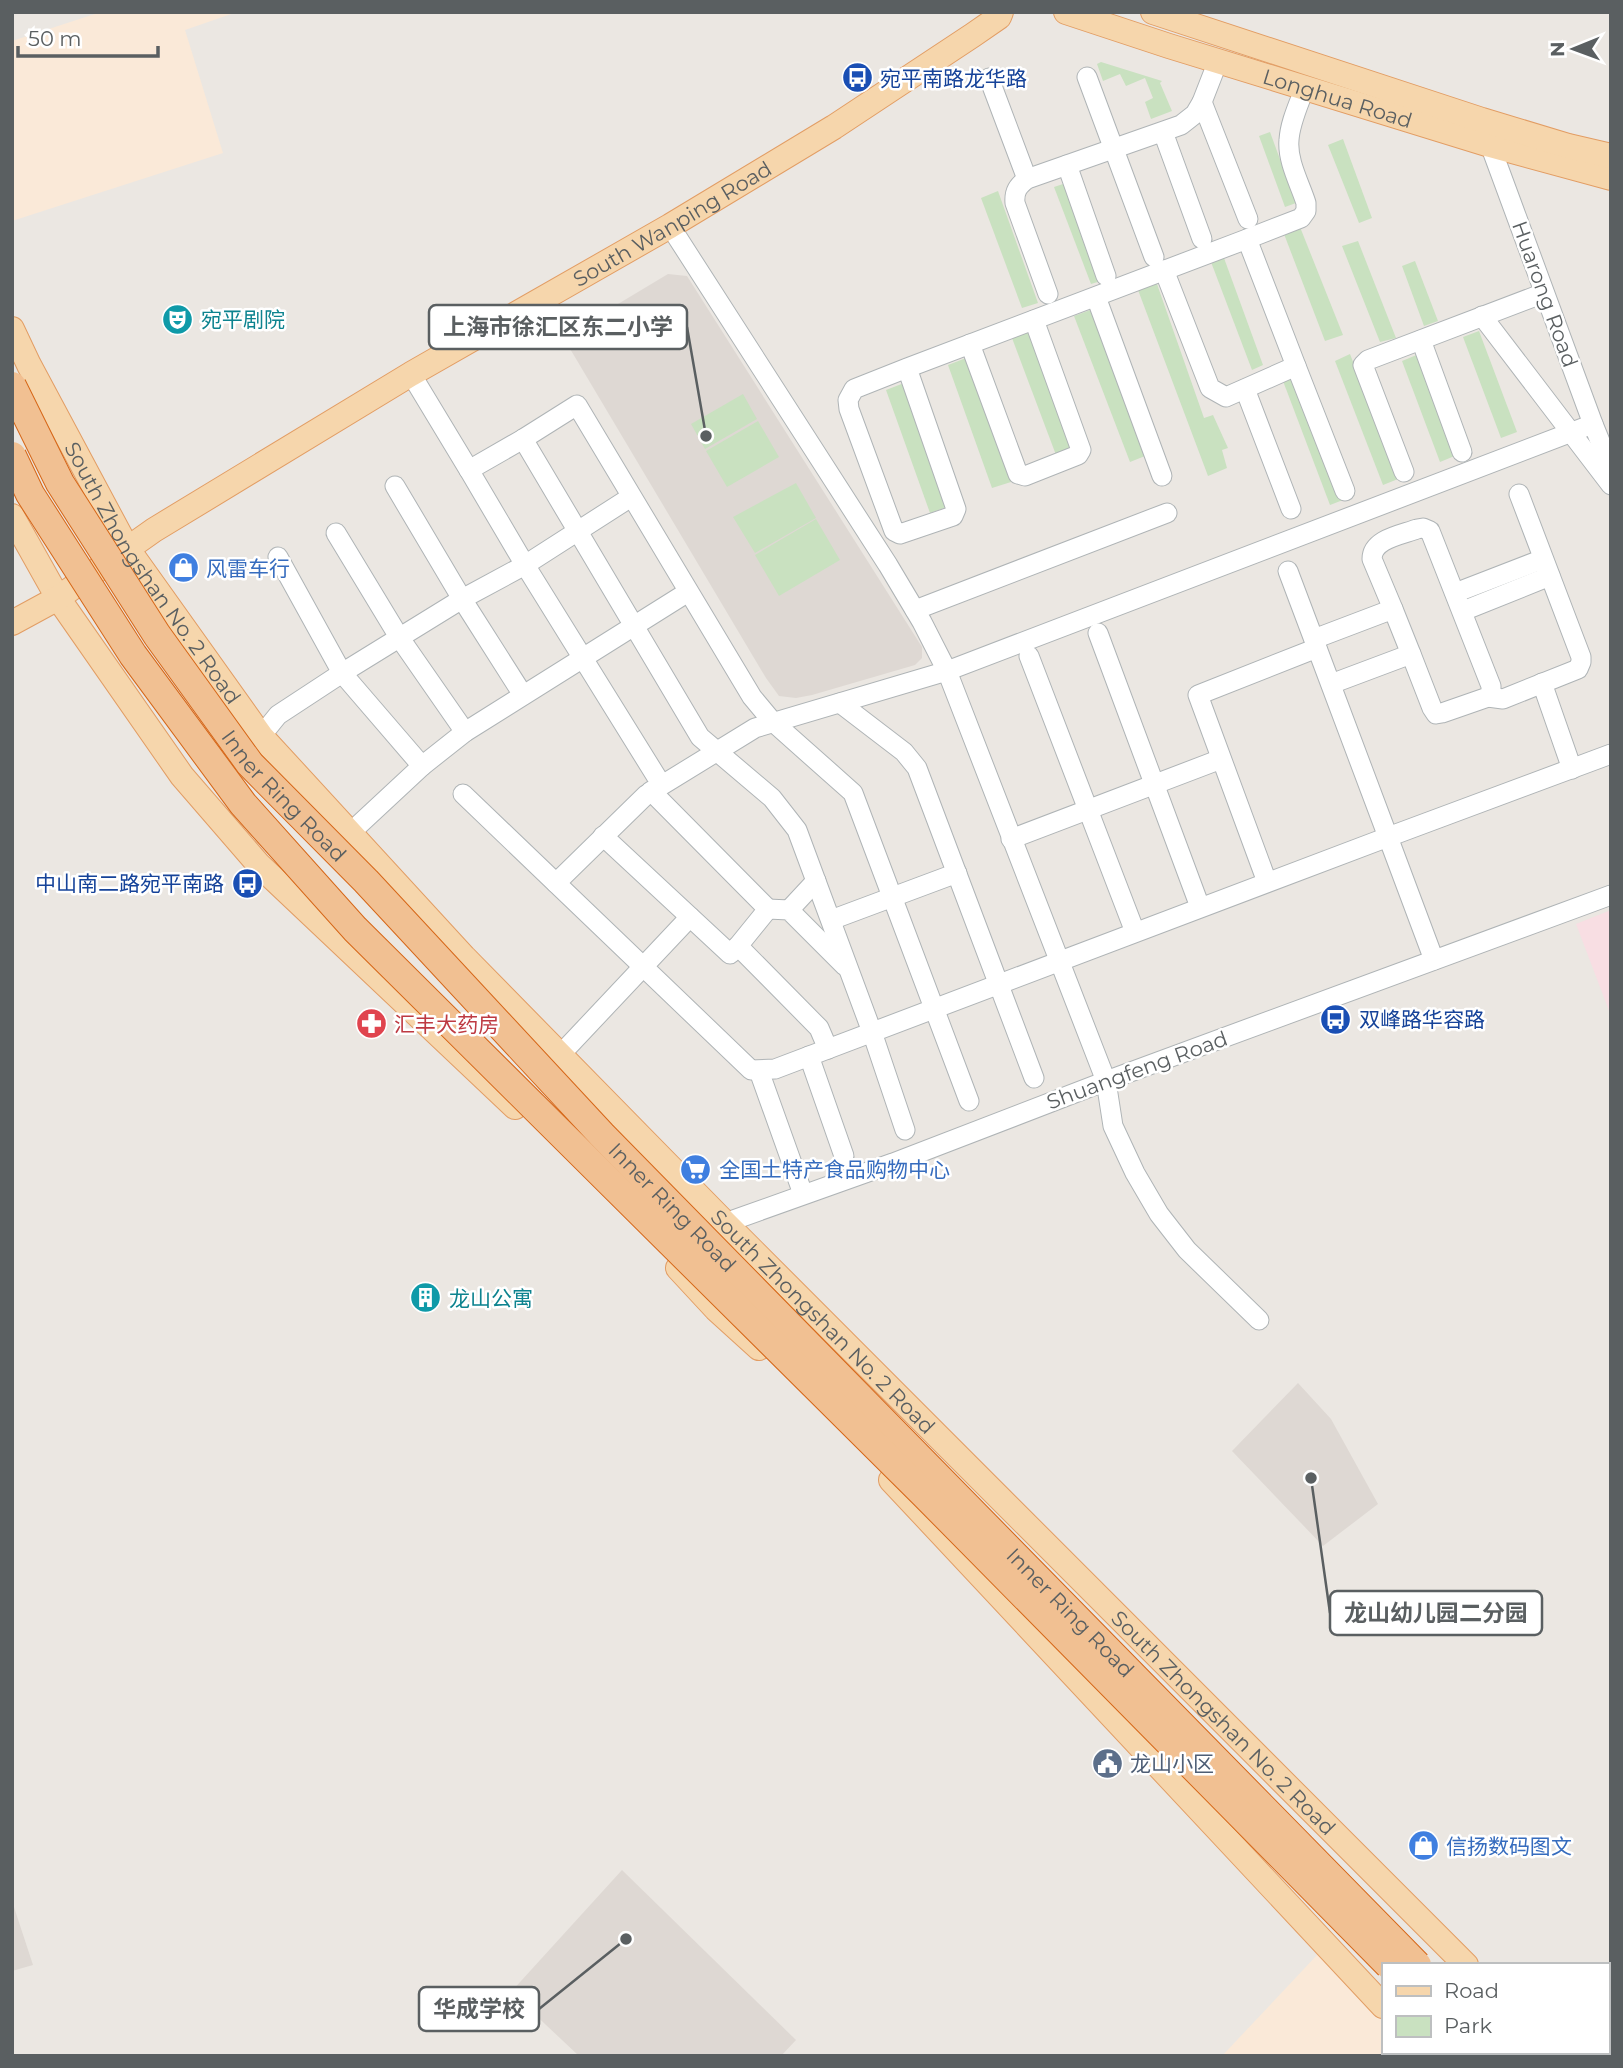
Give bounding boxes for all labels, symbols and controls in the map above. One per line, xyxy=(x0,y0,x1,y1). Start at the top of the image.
scale bar xyxy=(18,14,158,58)
north arrow xyxy=(1539,14,1609,84)
text: 50 m xyxy=(28,26,82,51)
text: N xyxy=(1546,41,1569,57)
bus stop icon: 宛平南路龙华路 xyxy=(840,61,874,95)
street label: Longhua Road xyxy=(1260,63,1416,133)
place label: 宛平南路龙华路 xyxy=(880,66,1027,91)
street label: South Wanping Road xyxy=(568,155,776,291)
street label: Huarong Road xyxy=(1507,217,1583,371)
theatre icon: 宛平剧院 xyxy=(161,302,195,336)
callout: 上海市徐汇区东二小学 xyxy=(429,305,687,349)
place label: 宛平剧院 xyxy=(201,307,285,332)
text: 上海市徐汇区东二小学 xyxy=(443,313,673,341)
street label: South Zhongshan No. 2 Road xyxy=(60,437,246,708)
shop icon: 风雷车行 xyxy=(166,551,200,585)
place label: 风雷车行 xyxy=(206,556,290,581)
street label: Inner Ring Road xyxy=(217,725,352,867)
bus stop icon: 中山南二路宛平南路 xyxy=(230,866,264,900)
place label: 中山南二路宛平南路 xyxy=(35,871,224,896)
bus stop icon: 双峰路华容路 xyxy=(1319,1002,1353,1036)
pharmacy icon: 汇丰大药房 xyxy=(354,1007,388,1041)
place label: 双峰路华容路 xyxy=(1359,1007,1485,1032)
place label: 汇丰大药房 xyxy=(394,1012,499,1037)
street label: Shuangfeng Road xyxy=(1043,1026,1231,1114)
street label: Inner Ring Road xyxy=(604,1137,742,1277)
supermarket icon: 全国土特产食品购物中心 xyxy=(679,1152,713,1186)
place label: 全国土特产食品购物中心 xyxy=(719,1157,950,1182)
street label: South Zhongshan No. 2 Road xyxy=(706,1204,941,1439)
building icon: 龙山公寓 xyxy=(409,1281,443,1315)
place label: 龙山公寓 xyxy=(449,1286,533,1311)
street label: Inner Ring Road xyxy=(1002,1542,1140,1682)
callout: 龙山幼儿园二分园 xyxy=(1330,1591,1542,1635)
text: 龙山幼儿园二分园 xyxy=(1344,1599,1528,1627)
street label: South Zhongshan No. 2 Road xyxy=(1107,1605,1341,1840)
public building icon: 龙山小区 xyxy=(1090,1746,1124,1780)
place label: 龙山小区 xyxy=(1130,1751,1214,1776)
shop icon: 信扬数码图文 xyxy=(1406,1829,1440,1863)
place label: 信扬数码图文 xyxy=(1446,1834,1572,1859)
legend xyxy=(1382,1963,1609,2054)
text: Road xyxy=(1444,1978,1499,2003)
callout: 华成学校 xyxy=(419,1987,539,2031)
text: 华成学校 xyxy=(433,1995,525,2023)
text: Park xyxy=(1444,2013,1492,2038)

